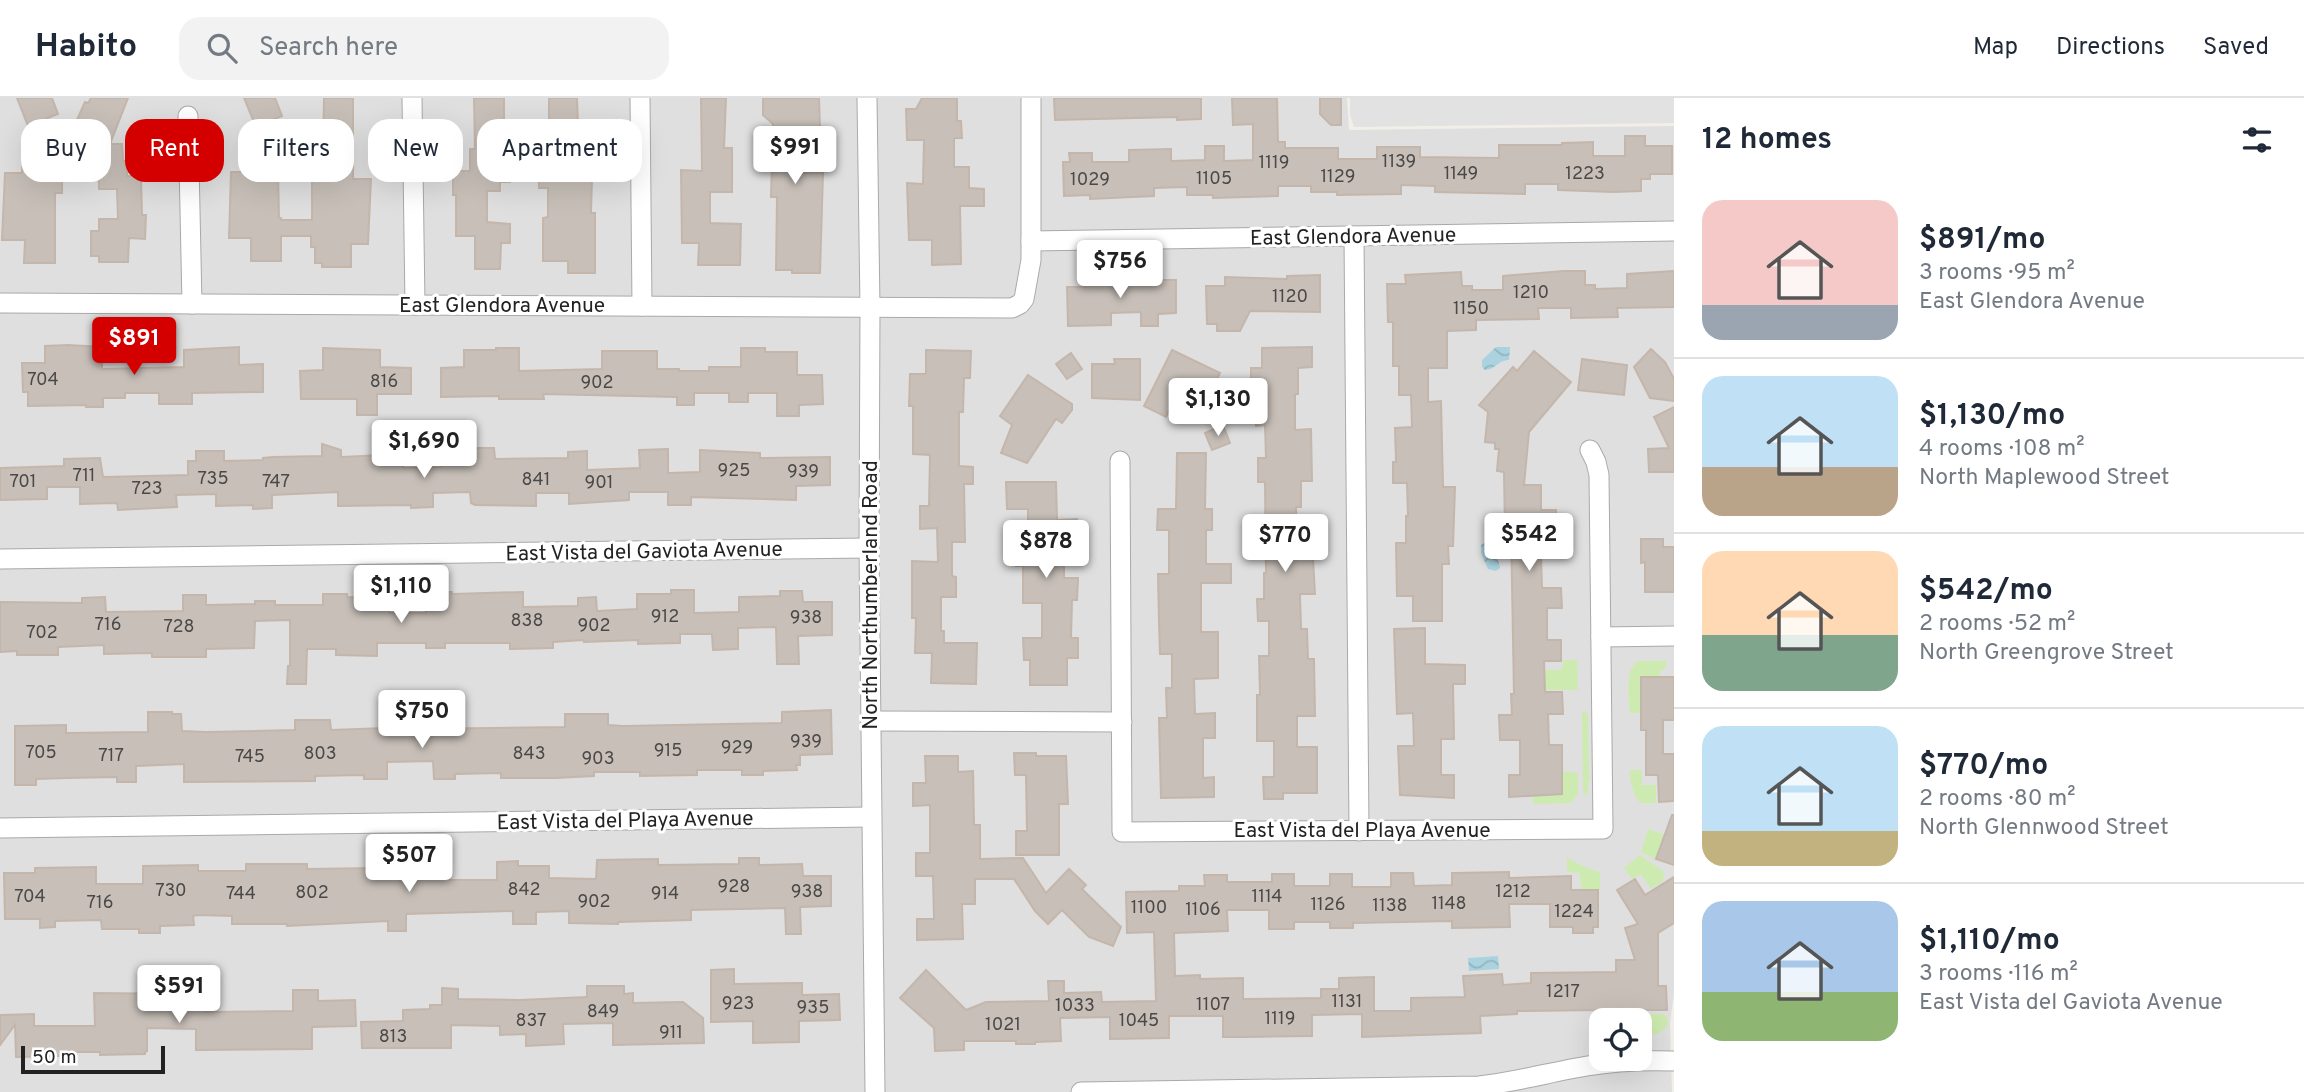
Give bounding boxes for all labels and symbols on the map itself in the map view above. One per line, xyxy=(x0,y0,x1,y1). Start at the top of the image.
pin: $991 xyxy=(754,126,836,186)
house number: 1139 xyxy=(1382,151,1416,174)
house number: 1119 xyxy=(1259,152,1289,175)
house number: 1149 xyxy=(1444,163,1478,186)
house number: 1223 xyxy=(1565,163,1605,186)
house number: 1129 xyxy=(1320,166,1356,189)
house number: 1105 xyxy=(1196,168,1232,191)
house number: 1029 xyxy=(1070,169,1110,192)
street label: East Glendora Avenue xyxy=(1250,222,1456,253)
pin: $756 xyxy=(1079,240,1161,300)
house number: 1210 xyxy=(1513,282,1549,305)
house number: 1120 xyxy=(1272,286,1308,309)
street label: East Glendora Avenue xyxy=(399,293,605,320)
house number: 1150 xyxy=(1453,298,1489,321)
pin: $891 xyxy=(93,317,175,377)
house number: 704 xyxy=(27,369,59,392)
house number: 816 xyxy=(370,371,398,394)
house number: 902 xyxy=(580,372,614,395)
pin: $1,130 xyxy=(1161,378,1275,438)
pin: $1,690 xyxy=(367,420,481,480)
house number: 925 xyxy=(718,460,750,483)
street label: North Northumberland Road xyxy=(858,460,885,730)
house number: 939 xyxy=(787,461,819,484)
house number: 711 xyxy=(72,465,96,488)
house number: 735 xyxy=(197,468,229,491)
house number: 841 xyxy=(522,469,550,492)
house number: 701 xyxy=(9,471,37,494)
house number: 747 xyxy=(262,471,290,494)
house number: 901 xyxy=(585,472,613,495)
house number: 723 xyxy=(132,478,162,501)
pin: $770 xyxy=(1244,514,1326,574)
pin: $542 xyxy=(1488,514,1570,573)
pin: $878 xyxy=(1005,520,1087,580)
street label: East Vista del Gaviota Avenue xyxy=(505,537,783,568)
pin: $1,110 xyxy=(344,566,458,625)
house number: 912 xyxy=(651,606,679,629)
house number: 938 xyxy=(790,607,822,630)
house number: 838 xyxy=(511,610,543,633)
house number: 716 xyxy=(94,614,122,637)
house number: 902 xyxy=(577,615,611,638)
house number: 728 xyxy=(163,616,195,639)
house number: 702 xyxy=(26,622,58,645)
pin: $750 xyxy=(381,690,463,750)
house number: 939 xyxy=(790,731,822,754)
house number: 929 xyxy=(721,737,753,760)
house number: 915 xyxy=(654,740,682,763)
house number: 705 xyxy=(25,742,57,765)
house number: 803 xyxy=(303,743,337,766)
house number: 843 xyxy=(512,743,546,766)
house number: 717 xyxy=(98,745,124,768)
house number: 745 xyxy=(235,746,265,769)
house number: 903 xyxy=(582,748,615,771)
street label: East Vista del Playa Avenue xyxy=(496,806,754,837)
street label: East Vista del Playa Avenue xyxy=(1234,818,1490,845)
pin: $507 xyxy=(368,834,450,894)
house number: 928 xyxy=(718,876,750,899)
house number: 842 xyxy=(507,879,541,902)
house number: 730 xyxy=(155,880,187,903)
house number: 938 xyxy=(791,881,823,904)
house number: 1212 xyxy=(1495,881,1531,904)
house number: 802 xyxy=(295,882,329,905)
house number: 744 xyxy=(226,883,256,906)
house number: 914 xyxy=(651,883,679,906)
house number: 704 xyxy=(14,886,46,909)
house number: 1114 xyxy=(1252,886,1282,909)
house number: 902 xyxy=(577,891,611,914)
house number: 716 xyxy=(86,892,114,915)
house number: 1148 xyxy=(1431,893,1467,916)
house number: 1126 xyxy=(1310,894,1346,917)
house number: 1138 xyxy=(1372,895,1408,918)
house number: 1100 xyxy=(1131,897,1167,920)
house number: 1106 xyxy=(1185,899,1221,922)
house number: 1224 xyxy=(1554,901,1594,924)
pin: $591 xyxy=(138,965,220,1025)
house number: 1217 xyxy=(1546,981,1580,1004)
house number: 1131 xyxy=(1332,991,1362,1014)
house number: 923 xyxy=(722,993,754,1016)
house number: 1107 xyxy=(1196,994,1230,1017)
house number: 1033 xyxy=(1055,995,1095,1018)
house number: 935 xyxy=(797,997,829,1020)
house number: 849 xyxy=(587,1001,619,1024)
house number: 1119 xyxy=(1265,1008,1295,1031)
house number: 837 xyxy=(515,1010,547,1033)
house number: 1045 xyxy=(1119,1010,1159,1033)
house number: 1021 xyxy=(985,1014,1021,1037)
house number: 911 xyxy=(659,1022,683,1045)
house number: 813 xyxy=(379,1026,407,1049)
scale bar xyxy=(21,1043,164,1075)

